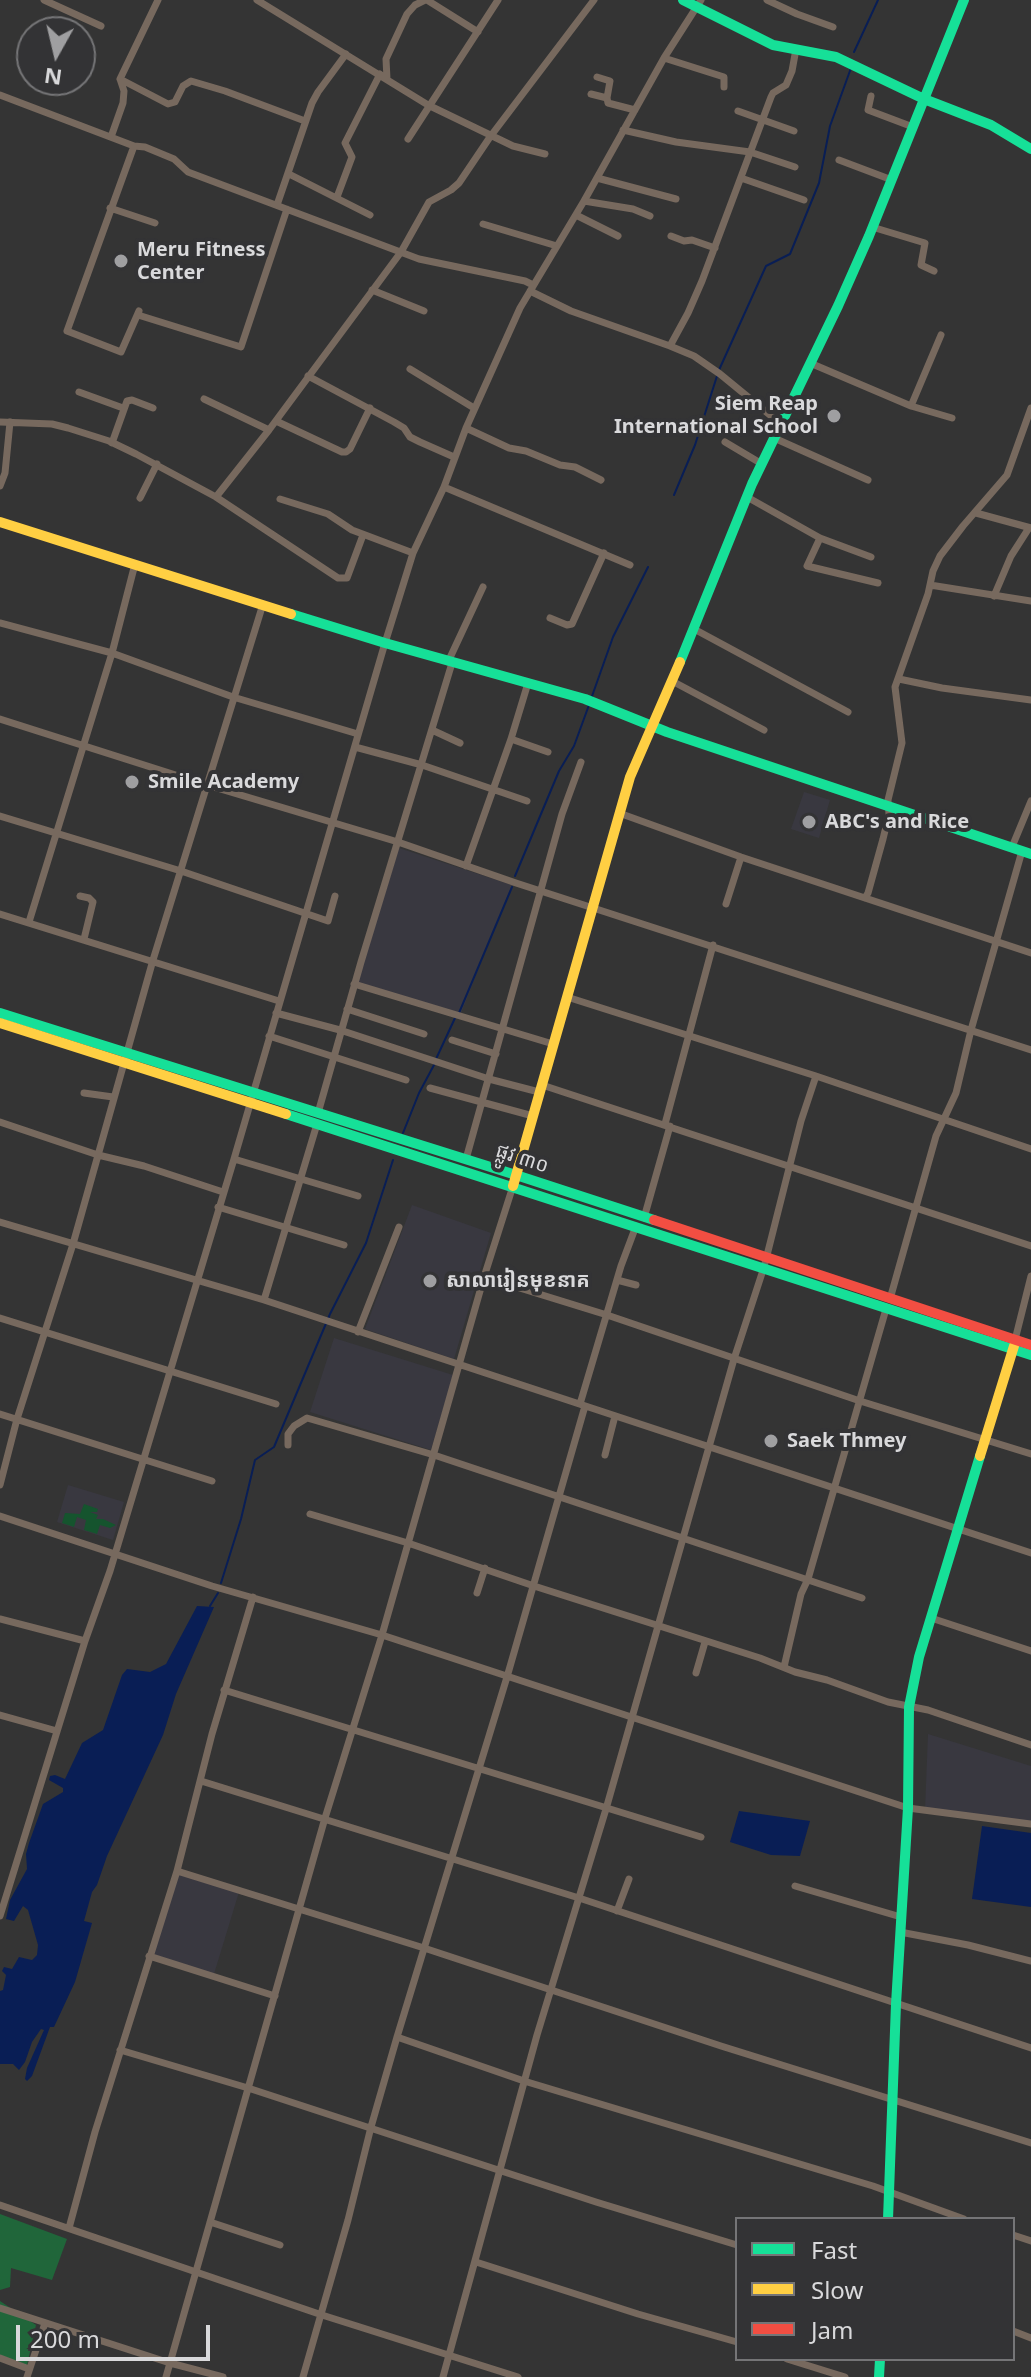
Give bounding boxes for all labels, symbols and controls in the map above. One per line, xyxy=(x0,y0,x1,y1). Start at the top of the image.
north arrow xyxy=(16,16,96,96)
text: N xyxy=(42,62,64,94)
place label: Meru Fitness Center xyxy=(137,238,266,285)
marker: Meru Fitness Center xyxy=(112,252,130,270)
place label: Siem Reap International School xyxy=(614,392,818,439)
marker: Siem Reap International School xyxy=(825,407,843,425)
place label: Smile Academy xyxy=(148,770,299,794)
marker: Smile Academy xyxy=(123,773,141,791)
place label: ABC's and Rice xyxy=(825,810,969,834)
marker: ABC's and Rice xyxy=(800,813,818,831)
street label: ផ្លូវ ៣០ xyxy=(492,1139,552,1179)
place label: សាលារៀនមុខនាគ xyxy=(446,1269,590,1293)
marker: សាលារៀនមុខនាគ xyxy=(421,1272,439,1290)
place label: Saek Thmey xyxy=(787,1429,907,1453)
marker: Saek Thmey xyxy=(762,1432,780,1450)
legend xyxy=(735,2217,1015,2361)
text: Fast xyxy=(811,2233,857,2266)
text: Slow xyxy=(811,2273,863,2306)
scale bar xyxy=(20,2309,214,2359)
text: Jam xyxy=(811,2313,853,2346)
text: 200 m xyxy=(30,2322,100,2355)

